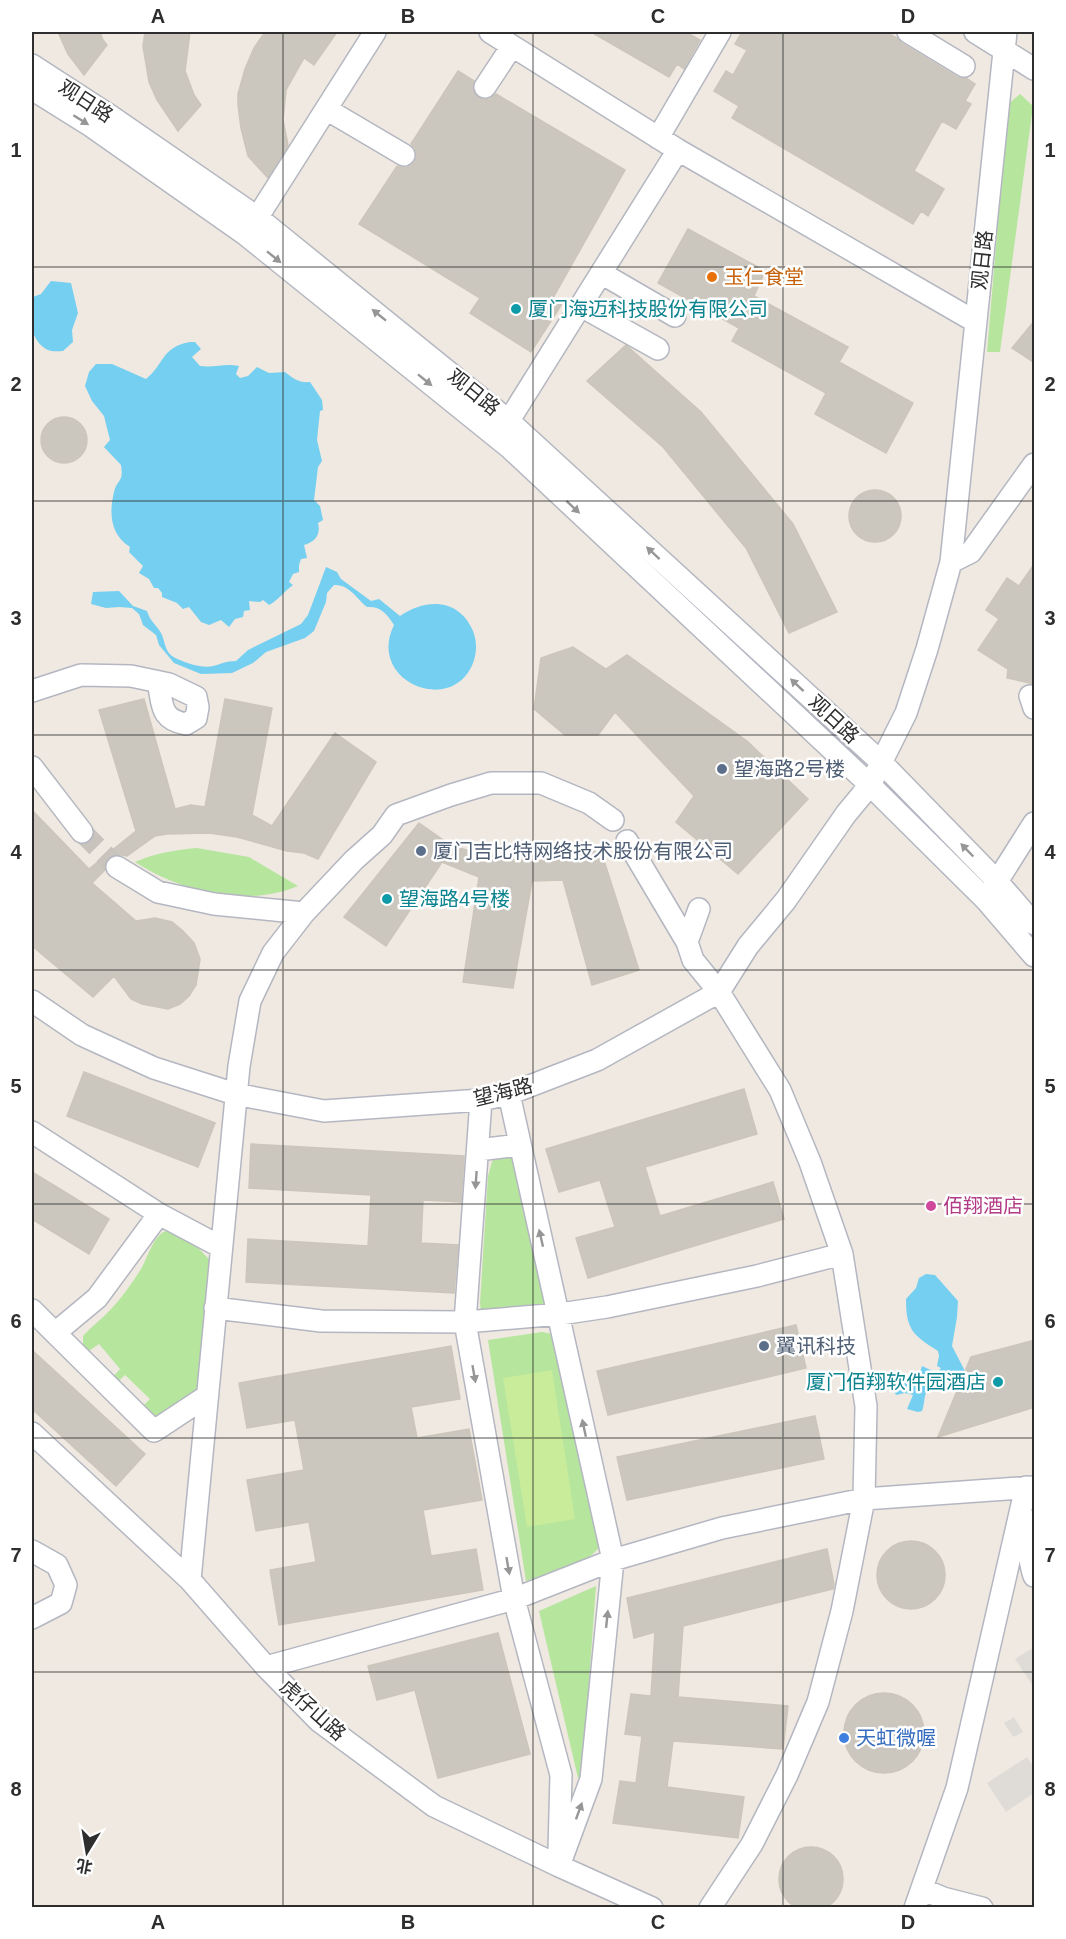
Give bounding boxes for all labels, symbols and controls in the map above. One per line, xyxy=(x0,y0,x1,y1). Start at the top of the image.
text: A xyxy=(151,5,165,27)
text: B xyxy=(401,5,415,27)
text: C xyxy=(651,5,665,27)
text: D xyxy=(901,5,915,27)
street label: 观日路 xyxy=(55,75,117,127)
one-way arrow xyxy=(73,114,89,125)
text: 1 xyxy=(10,139,22,161)
text: 1 xyxy=(1044,139,1056,161)
street label: 观日路 xyxy=(968,229,996,291)
one-way arrow xyxy=(266,251,282,264)
place label: 玉仁食堂 xyxy=(724,266,804,288)
marker: 玉仁食堂 xyxy=(705,270,719,284)
place label: 厦门海迈科技股份有限公司 xyxy=(528,298,768,320)
marker: 厦门海迈科技股份有限公司 xyxy=(509,302,523,316)
one-way arrow xyxy=(371,309,387,322)
street label: 观日路 xyxy=(444,365,504,419)
text: 2 xyxy=(10,373,22,395)
one-way arrow xyxy=(418,373,433,386)
text: 2 xyxy=(1044,373,1056,395)
one-way arrow xyxy=(566,500,581,514)
one-way arrow xyxy=(646,546,661,560)
text: 3 xyxy=(10,607,22,629)
text: 3 xyxy=(1044,607,1056,629)
one-way arrow xyxy=(790,679,805,692)
street label: 观日路 xyxy=(805,690,863,748)
place label: 望海路2号楼 xyxy=(734,758,845,780)
marker: 望海路2号楼 xyxy=(715,762,729,776)
place label: 厦门吉比特网络技术股份有限公司 xyxy=(433,840,733,862)
text: 4 xyxy=(10,841,22,863)
text: 4 xyxy=(1044,841,1056,863)
one-way arrow xyxy=(960,842,974,857)
marker: 厦门吉比特网络技术股份有限公司 xyxy=(414,844,428,858)
place label: 望海路4号楼 xyxy=(399,888,510,910)
marker: 望海路4号楼 xyxy=(380,892,394,906)
street label: 望海路 xyxy=(471,1074,535,1110)
text: 5 xyxy=(10,1075,22,1097)
text: 5 xyxy=(1044,1075,1056,1097)
one-way arrow xyxy=(471,1170,481,1189)
place label: 佰翔酒店 xyxy=(943,1195,1023,1217)
marker: 佰翔酒店 xyxy=(924,1199,938,1213)
one-way arrow xyxy=(536,1228,546,1247)
text: 6 xyxy=(10,1310,22,1332)
text: 6 xyxy=(1044,1310,1056,1332)
place label: 翼讯科技 xyxy=(776,1335,856,1357)
marker: 翼讯科技 xyxy=(757,1339,771,1353)
one-way arrow xyxy=(470,1364,479,1383)
place label: 厦门佰翔软件园酒店 xyxy=(806,1371,986,1393)
marker: 厦门佰翔软件园酒店 xyxy=(991,1375,1005,1389)
one-way arrow xyxy=(579,1418,589,1437)
text: 7 xyxy=(10,1544,22,1566)
text: 7 xyxy=(1044,1544,1056,1566)
one-way arrow xyxy=(504,1556,513,1575)
one-way arrow xyxy=(602,1610,612,1629)
street label: 虎仔山路 xyxy=(276,1675,350,1745)
place label: 天虹微喔 xyxy=(856,1727,936,1749)
marker: 天虹微喔 xyxy=(837,1731,851,1745)
text: 8 xyxy=(10,1778,22,1800)
text: 8 xyxy=(1044,1778,1056,1800)
one-way arrow xyxy=(575,1802,585,1820)
north arrow xyxy=(57,1822,117,1882)
text: 北 xyxy=(75,1856,94,1876)
text: A xyxy=(151,1911,165,1933)
text: B xyxy=(401,1911,415,1933)
text: C xyxy=(651,1911,665,1933)
text: D xyxy=(901,1911,915,1933)

